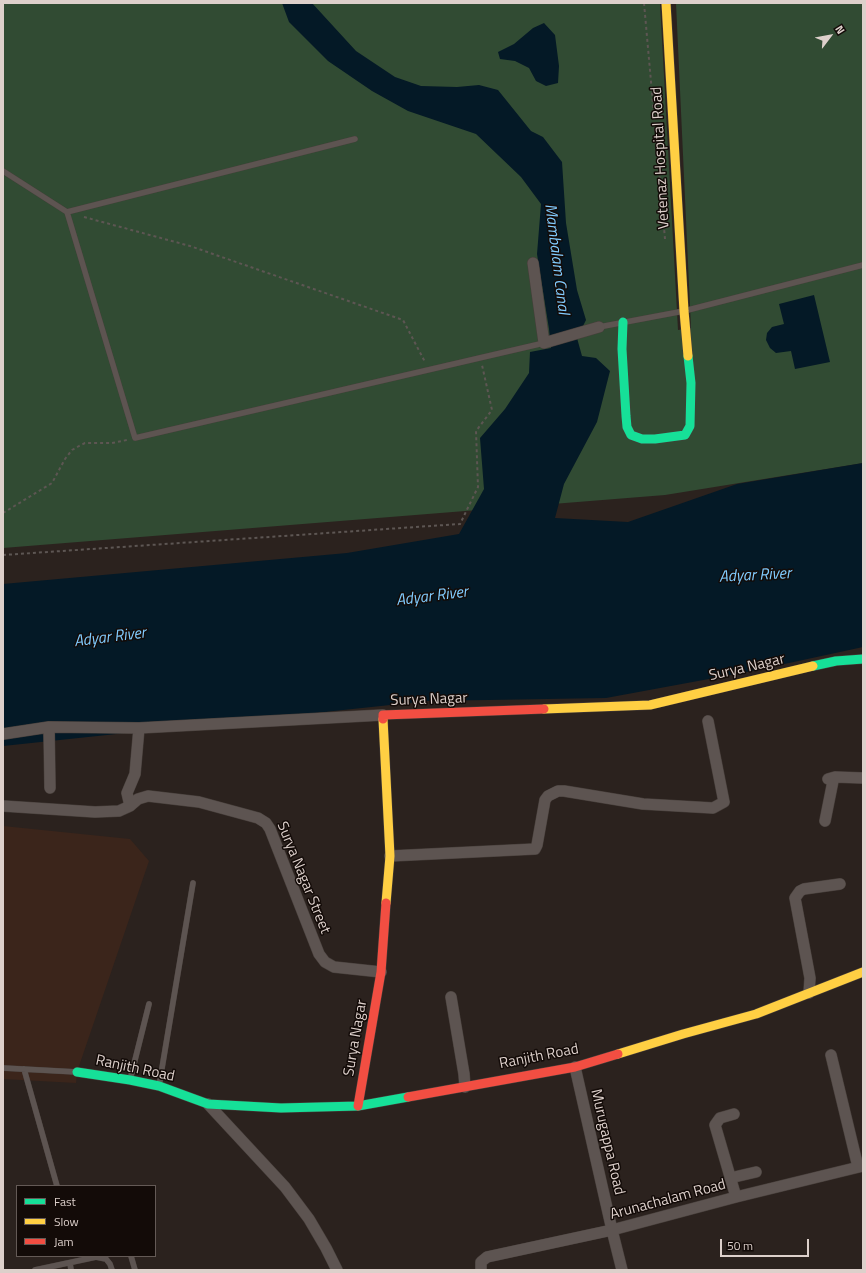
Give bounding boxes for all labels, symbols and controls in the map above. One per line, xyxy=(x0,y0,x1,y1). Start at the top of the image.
north arrow xyxy=(810,16,850,56)
text: N xyxy=(831,22,849,37)
street label: Vetenaz Hospital Road xyxy=(648,86,674,230)
water label: Mambalam Canal xyxy=(540,203,572,315)
water label: Adyar River xyxy=(718,565,792,587)
water label: Adyar River xyxy=(395,583,469,611)
water label: Adyar River xyxy=(73,624,147,652)
street label: Surya Nagar xyxy=(707,651,787,685)
street label: Surya Nagar xyxy=(390,690,468,710)
street label: Surya Nagar Street xyxy=(272,819,334,937)
street label: Surya Nagar xyxy=(340,998,372,1078)
street label: Ranjith Road xyxy=(498,1040,580,1074)
street label: Ranjith Road xyxy=(94,1052,176,1086)
street label: Murugappa Road xyxy=(586,1087,628,1197)
street label: Arunachalam Road xyxy=(608,1176,728,1224)
legend xyxy=(16,1185,156,1257)
text: Fast xyxy=(54,1192,76,1211)
text: Slow xyxy=(54,1212,79,1231)
scale bar xyxy=(722,1231,811,1257)
text: Jam xyxy=(54,1232,74,1251)
text: 50 m xyxy=(727,1236,753,1255)

